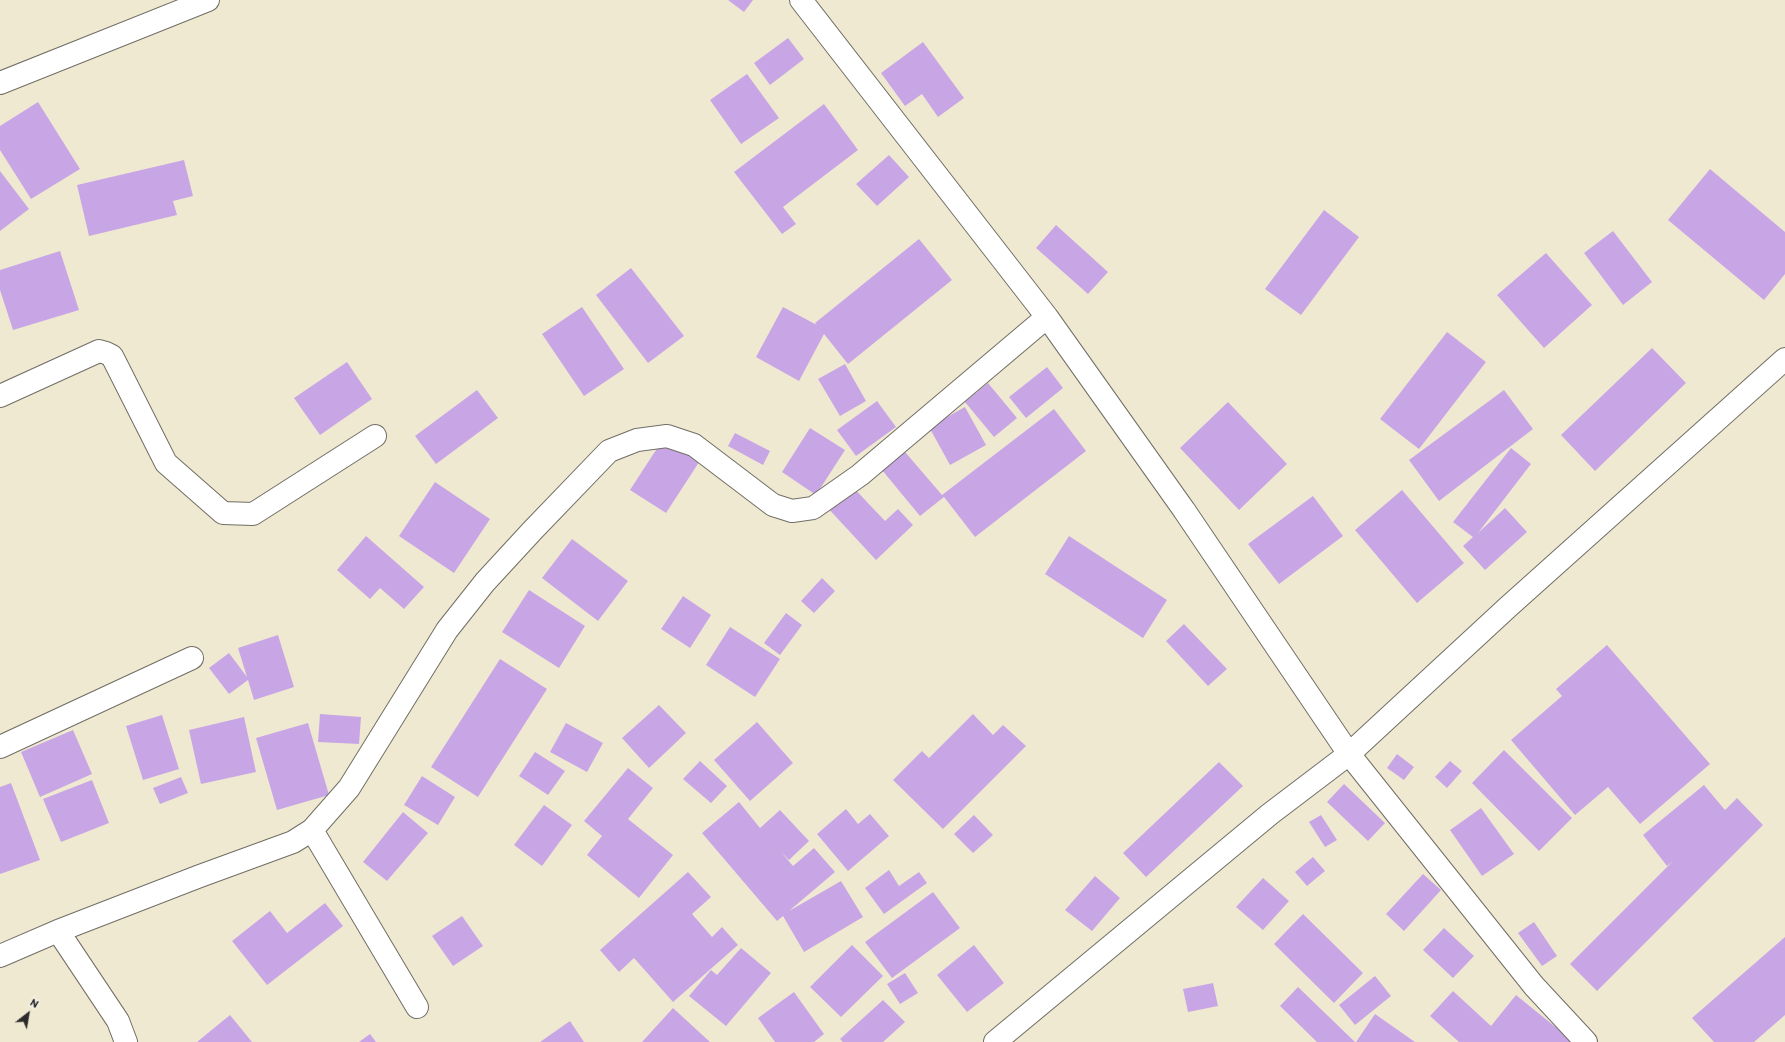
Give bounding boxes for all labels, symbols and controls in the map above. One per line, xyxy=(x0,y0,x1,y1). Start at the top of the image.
north arrow xyxy=(8,994,48,1034)
text: N xyxy=(28,996,41,1011)

